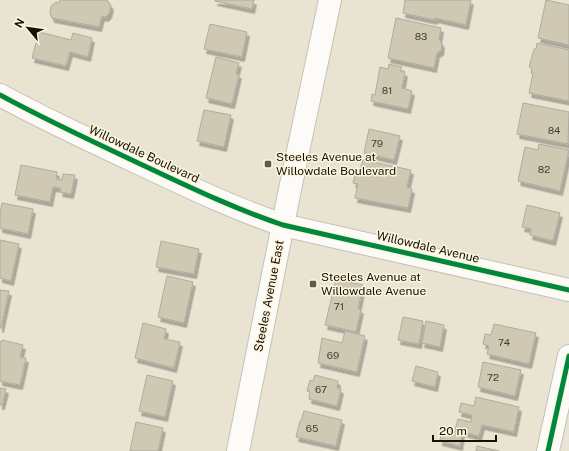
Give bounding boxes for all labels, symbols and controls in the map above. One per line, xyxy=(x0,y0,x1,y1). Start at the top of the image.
north arrow xyxy=(8,8,48,48)
text: N xyxy=(12,16,27,30)
house number: 83 xyxy=(415,30,427,42)
house number: 81 xyxy=(382,84,392,96)
street label: Willowdale Boulevard xyxy=(87,122,201,186)
house number: 84 xyxy=(548,124,560,136)
house number: 79 xyxy=(371,137,383,149)
place label: Steeles Avenue at Willowdale Boulevard xyxy=(276,150,396,178)
marker: Steeles Avenue at Willowdale Boulevard xyxy=(263,159,273,169)
house number: 82 xyxy=(538,163,550,175)
street label: Willowdale Avenue xyxy=(375,228,481,266)
street label: Steeles Avenue East xyxy=(251,239,287,353)
place label: Steeles Avenue at Willowdale Avenue xyxy=(321,270,426,298)
marker: Steeles Avenue at Willowdale Avenue xyxy=(308,279,318,289)
house number: 71 xyxy=(334,300,344,312)
house number: 74 xyxy=(498,336,510,348)
house number: 69 xyxy=(327,349,339,361)
house number: 72 xyxy=(487,371,499,383)
house number: 67 xyxy=(315,383,327,395)
scale bar xyxy=(433,417,496,443)
house number: 65 xyxy=(306,422,318,434)
text: 20 m xyxy=(439,424,467,438)

